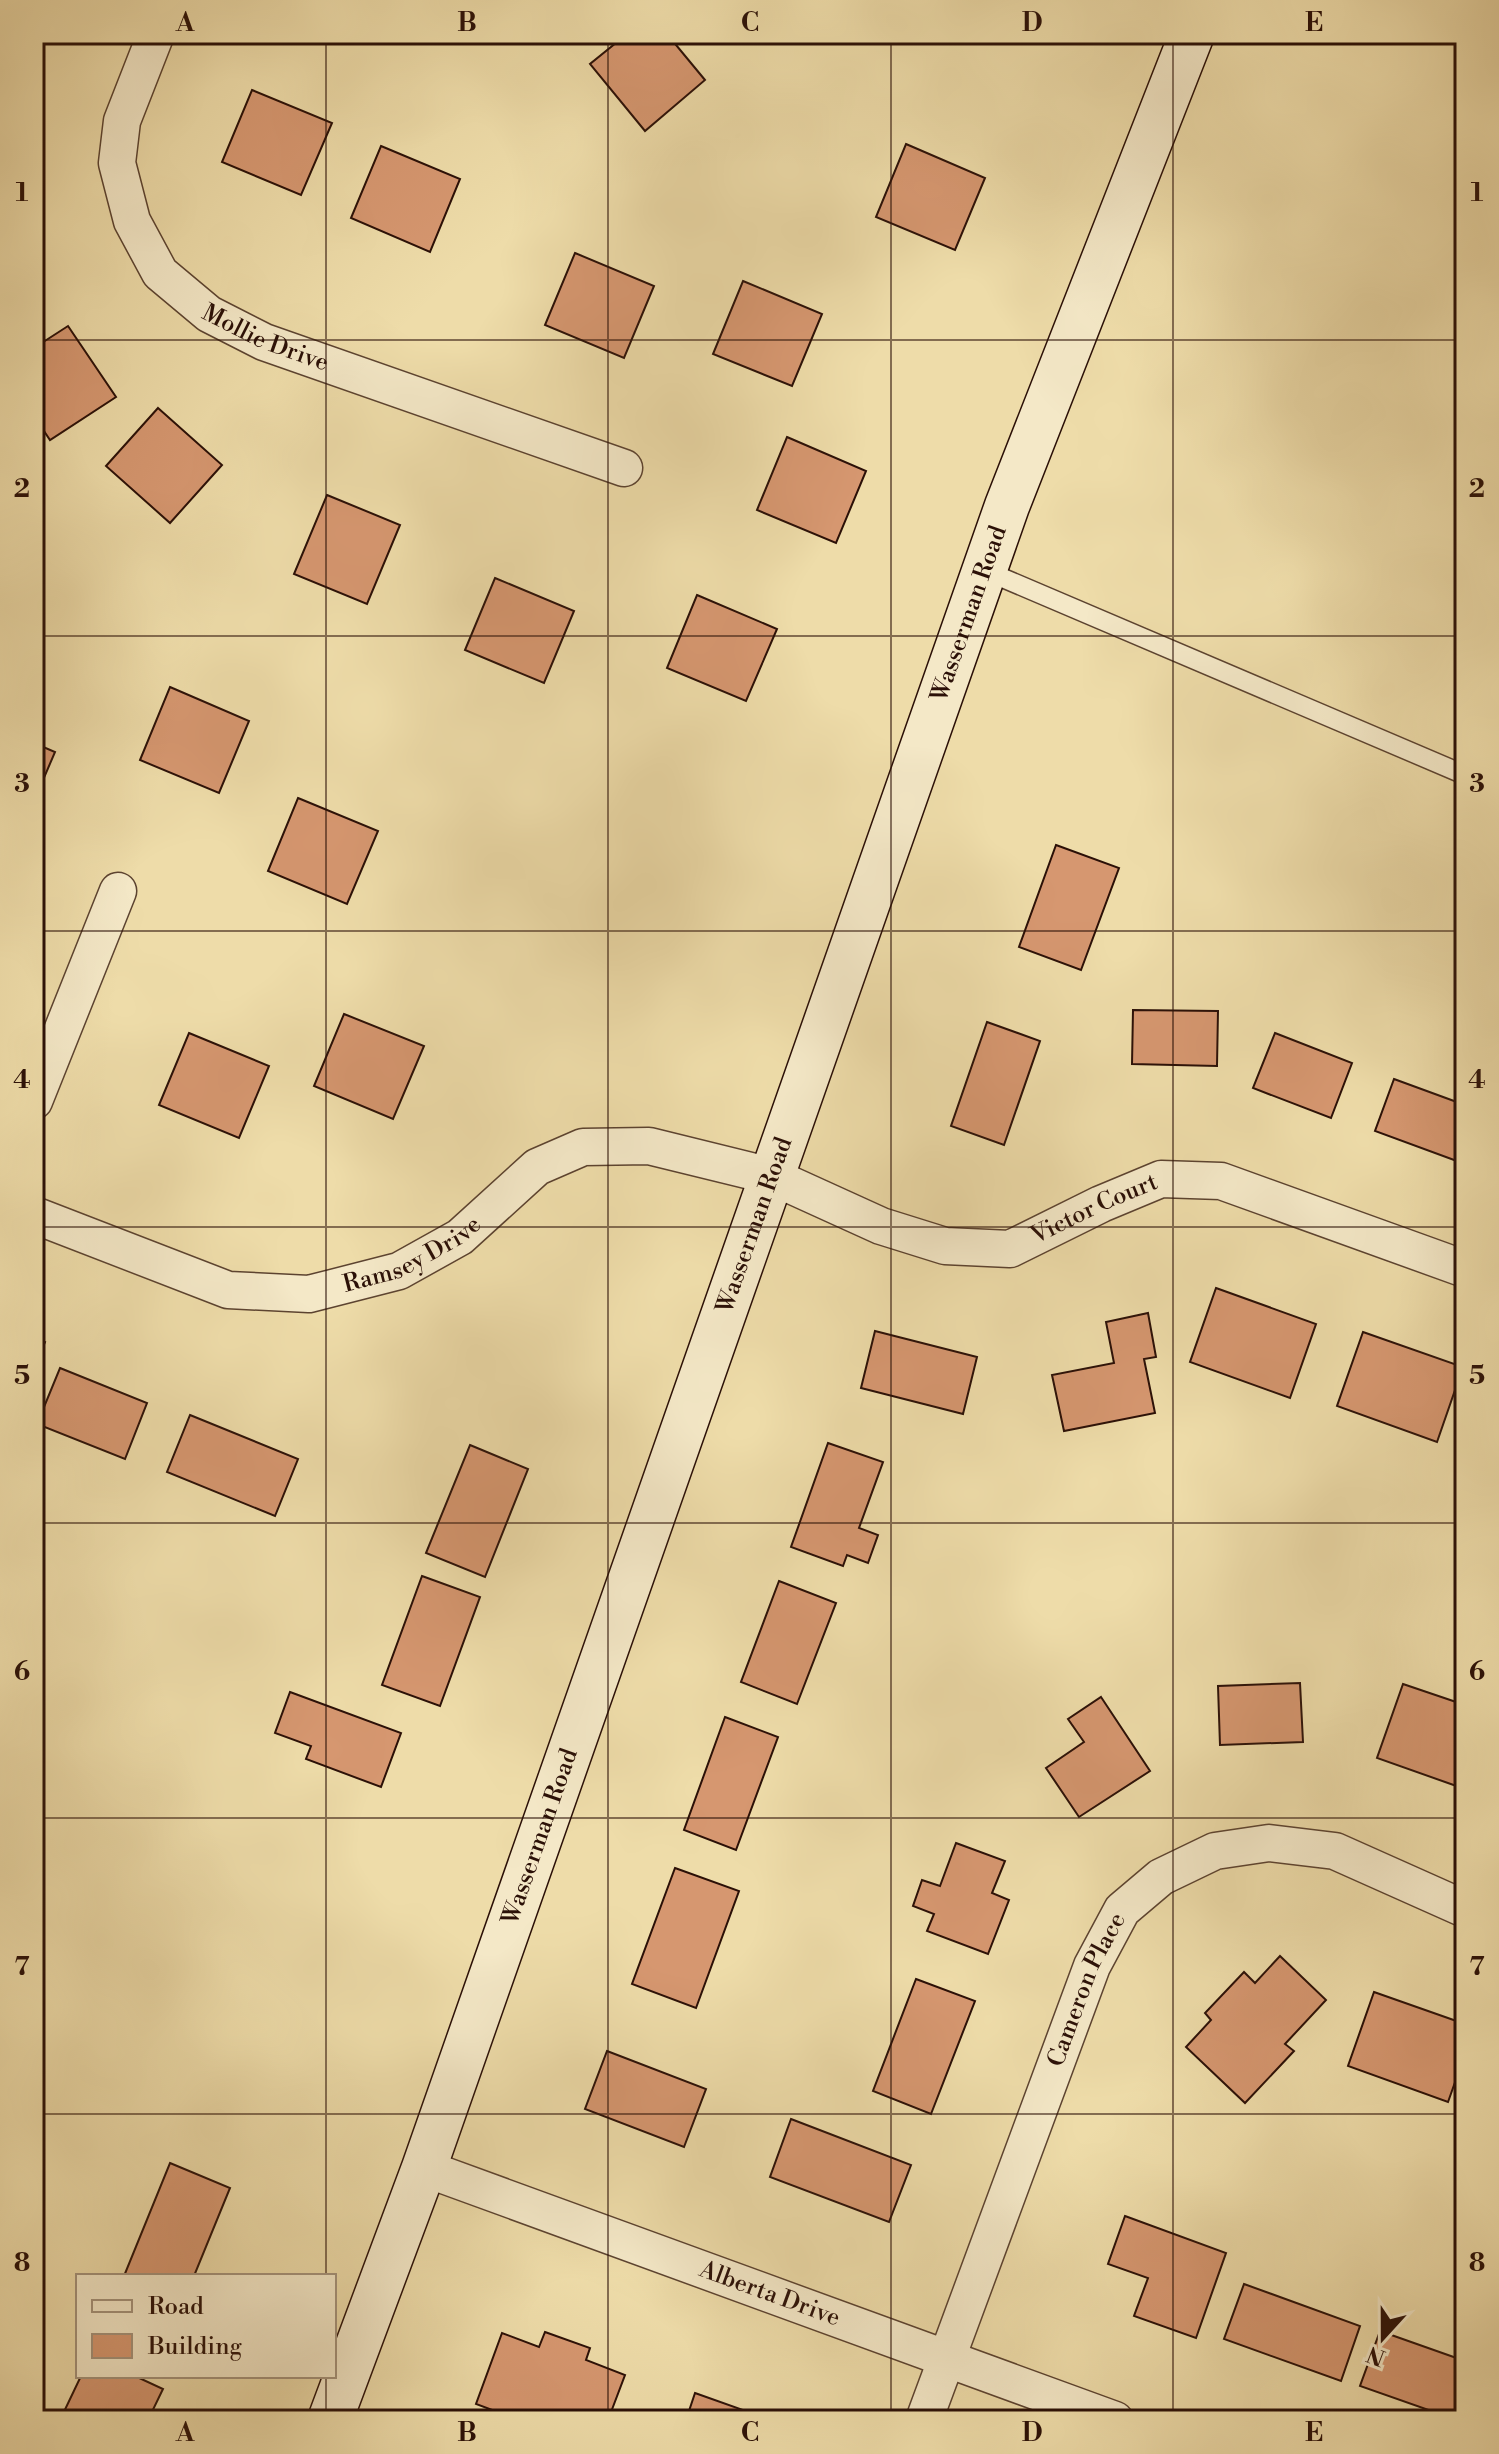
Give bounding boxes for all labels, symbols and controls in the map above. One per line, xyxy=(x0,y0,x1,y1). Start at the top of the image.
text: A xyxy=(175,7,195,39)
text: B xyxy=(457,7,477,39)
text: C xyxy=(741,7,759,39)
text: D xyxy=(1022,7,1042,39)
text: E xyxy=(1305,7,1323,39)
text: 1 xyxy=(16,177,29,209)
text: 1 xyxy=(1471,177,1484,209)
street label: Mollie Drive xyxy=(197,298,332,378)
text: 2 xyxy=(14,473,30,505)
text: 2 xyxy=(1469,473,1485,505)
street label: Wasserman Road xyxy=(924,521,1014,707)
text: 3 xyxy=(14,768,30,800)
text: 3 xyxy=(1469,768,1485,800)
text: 4 xyxy=(13,1064,31,1096)
text: 4 xyxy=(1468,1064,1486,1096)
street label: Wasserman Road xyxy=(710,1133,800,1318)
street label: Victor Court xyxy=(1025,1167,1163,1252)
street label: Ramsey Drive xyxy=(340,1210,487,1300)
text: 5 xyxy=(14,1360,30,1392)
text: 5 xyxy=(1469,1360,1485,1392)
text: 6 xyxy=(14,1656,30,1688)
text: 6 xyxy=(1469,1656,1485,1688)
street label: Wasserman Road xyxy=(495,1744,585,1930)
street label: Cameron Place xyxy=(1041,1908,1133,2071)
text: 7 xyxy=(14,1951,30,1983)
text: 7 xyxy=(1469,1951,1485,1983)
text: 8 xyxy=(14,2247,30,2279)
text: 8 xyxy=(1469,2247,1485,2279)
street label: Alberta Drive xyxy=(694,2254,844,2333)
legend xyxy=(76,2274,336,2378)
text: Road xyxy=(148,2292,204,2322)
north arrow xyxy=(1343,2298,1423,2378)
text: Building xyxy=(147,2332,242,2362)
text: N xyxy=(1363,2339,1389,2371)
text: A xyxy=(175,2417,195,2449)
text: B xyxy=(457,2417,477,2449)
text: C xyxy=(741,2417,759,2449)
text: D xyxy=(1022,2417,1042,2449)
text: E xyxy=(1305,2417,1323,2449)

